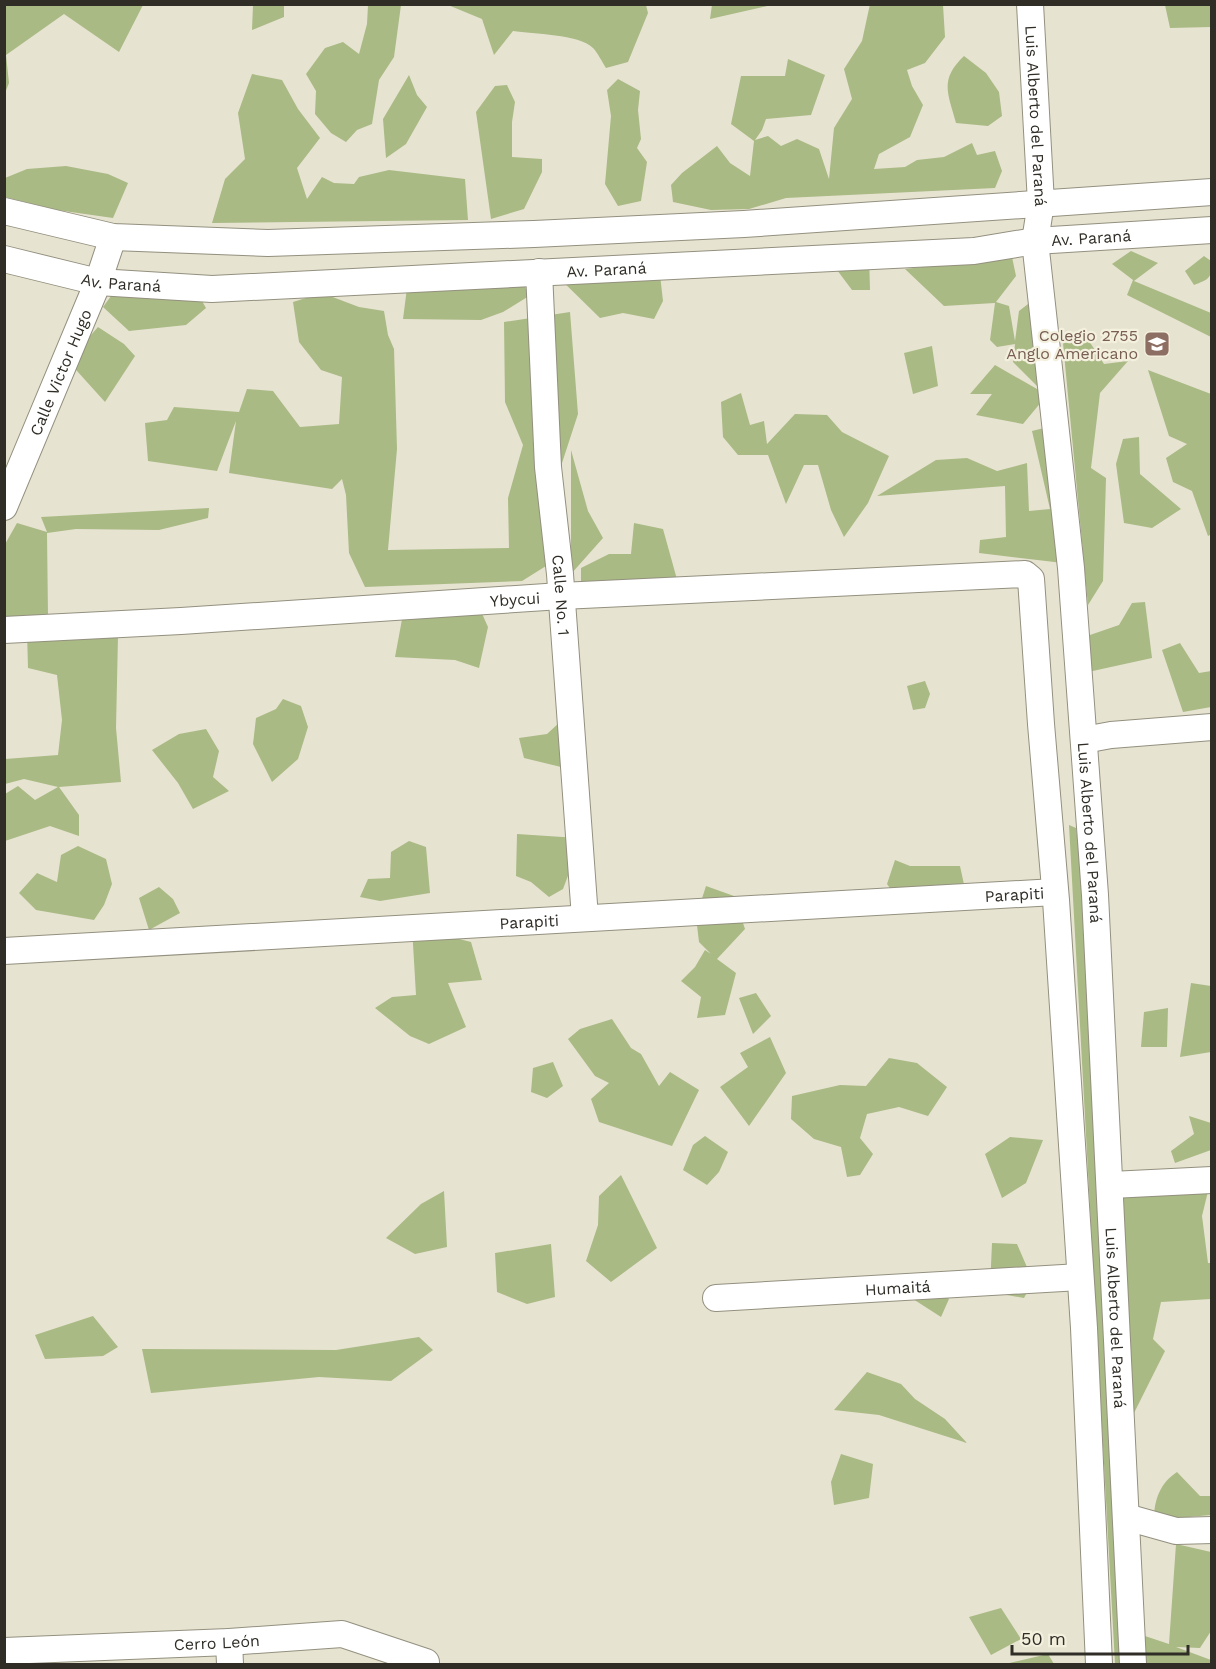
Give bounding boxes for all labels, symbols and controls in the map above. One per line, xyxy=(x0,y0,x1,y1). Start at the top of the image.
street label: Luis Alberto del Paraná xyxy=(1021,25,1050,207)
street label: Av. Paraná xyxy=(1051,226,1132,250)
street label: Av. Paraná xyxy=(566,258,647,281)
street label: Av. Paraná xyxy=(79,269,162,296)
street label: Calle Victor Hugo xyxy=(26,306,96,439)
place label: Colegio 2755 Anglo Americano xyxy=(1006,326,1138,363)
school or university icon: Colegio 2755 Anglo Americano xyxy=(1142,329,1172,359)
street label: Calle No. 1 xyxy=(548,554,573,636)
street label: Ybycui xyxy=(489,588,541,611)
street label: Luis Alberto del Paraná xyxy=(1074,741,1105,924)
street label: Parapiti xyxy=(984,884,1045,906)
street label: Parapiti xyxy=(499,911,559,933)
street label: Luis Alberto del Paraná xyxy=(1101,1227,1129,1409)
street label: Humaitá xyxy=(864,1277,931,1299)
scale bar xyxy=(1012,1618,1188,1656)
text: 50 m xyxy=(1021,1628,1066,1649)
street label: Cerro León xyxy=(173,1631,261,1654)

